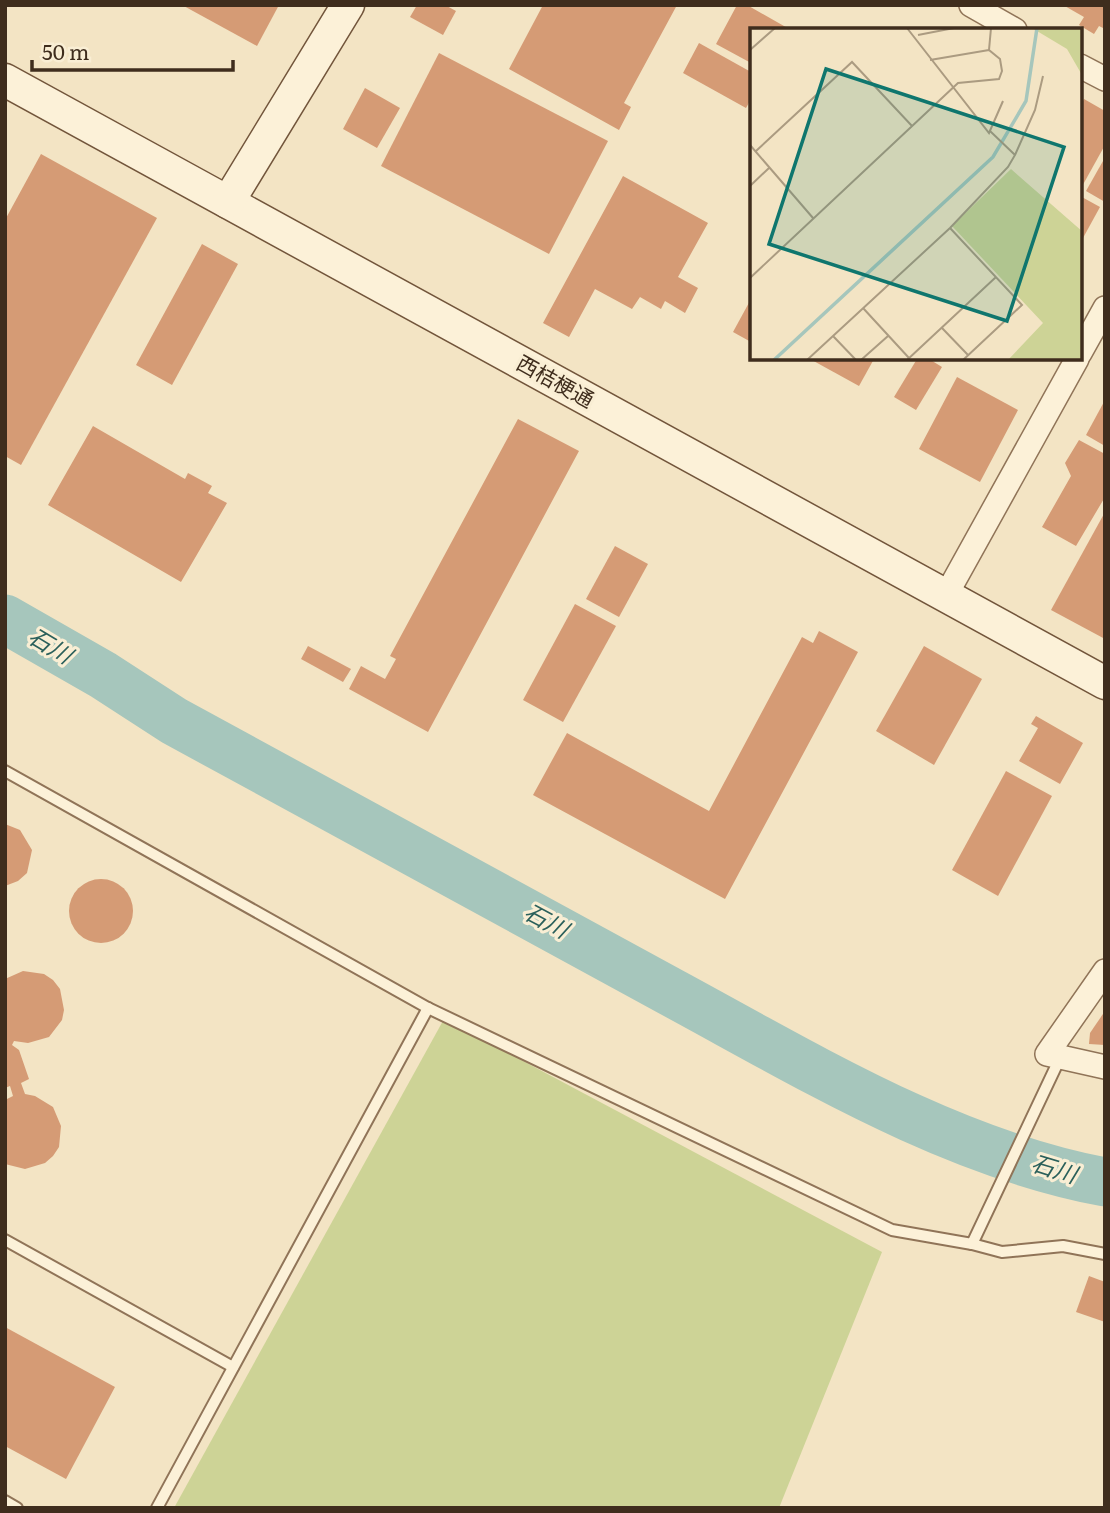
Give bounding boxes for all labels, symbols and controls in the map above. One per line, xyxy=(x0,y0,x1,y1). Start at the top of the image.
scale bar xyxy=(32,28,233,72)
inset map xyxy=(750,28,1082,360)
text: 50 m xyxy=(42,35,89,66)
street label: 西桔梗通 xyxy=(512,346,600,414)
water label: 石川 xyxy=(23,618,82,672)
water label: 石川 xyxy=(519,893,578,946)
water label: 石川 xyxy=(1028,1144,1084,1191)

